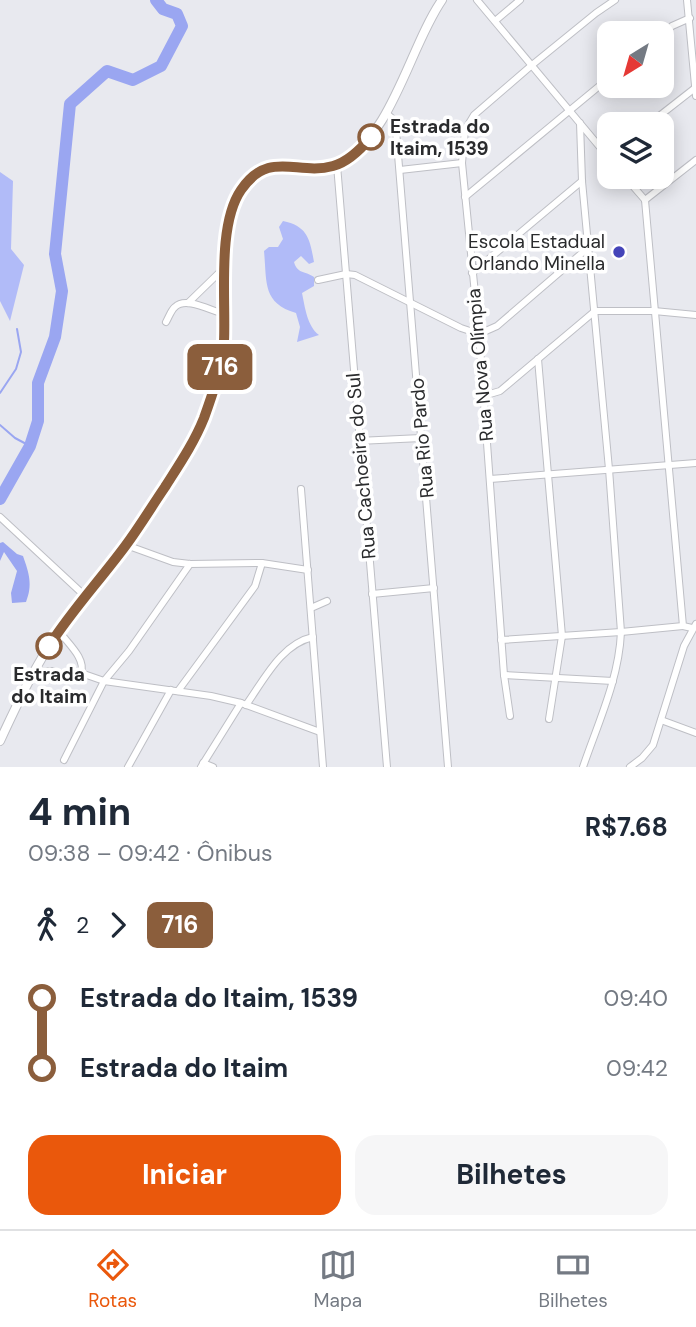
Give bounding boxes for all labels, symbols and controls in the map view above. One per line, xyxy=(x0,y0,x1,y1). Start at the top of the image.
north arrow xyxy=(597,21,674,98)
map controls xyxy=(597,21,674,189)
button: layers xyxy=(597,112,674,189)
place label: Estrada do Itaim, 1539 xyxy=(390,114,490,161)
marker: Estrada do Itaim, 1539 xyxy=(358,124,384,150)
place label: Escola Estadual Orlando Minella xyxy=(468,229,605,276)
marker: Escola Estadual Orlando Minella xyxy=(611,244,627,260)
street label: Rua Nova Olímpia xyxy=(461,288,499,442)
line badge: 716 xyxy=(180,344,260,390)
text: 716 xyxy=(201,351,239,382)
street label: Rua Cachoeira do Sul xyxy=(340,372,382,560)
street label: Rua Rio Pardo xyxy=(404,377,440,499)
marker: Estrada do Itaim xyxy=(36,633,62,659)
place label: Estrada do Itaim xyxy=(11,662,87,709)
text: 4 min xyxy=(28,787,131,837)
text: R$7.68 xyxy=(585,810,668,844)
text: 09:38 – 09:42 · Ônibus xyxy=(28,838,273,868)
icon: walk xyxy=(28,906,66,944)
icon: forward xyxy=(99,906,137,944)
text: 716 xyxy=(161,909,199,940)
text: 2 xyxy=(76,910,89,940)
text: Estrada do Itaim, 1539 xyxy=(80,981,358,1015)
text: 09:40 xyxy=(603,983,668,1013)
text: Estrada do Itaim xyxy=(80,1051,288,1085)
text: 09:42 xyxy=(606,1053,668,1083)
button: Iniciar xyxy=(28,1135,341,1215)
button: Bilhetes xyxy=(355,1135,668,1215)
tab: Rotas xyxy=(88,1246,137,1313)
tab: Mapa xyxy=(314,1246,362,1313)
tab: Bilhetes xyxy=(539,1246,608,1313)

